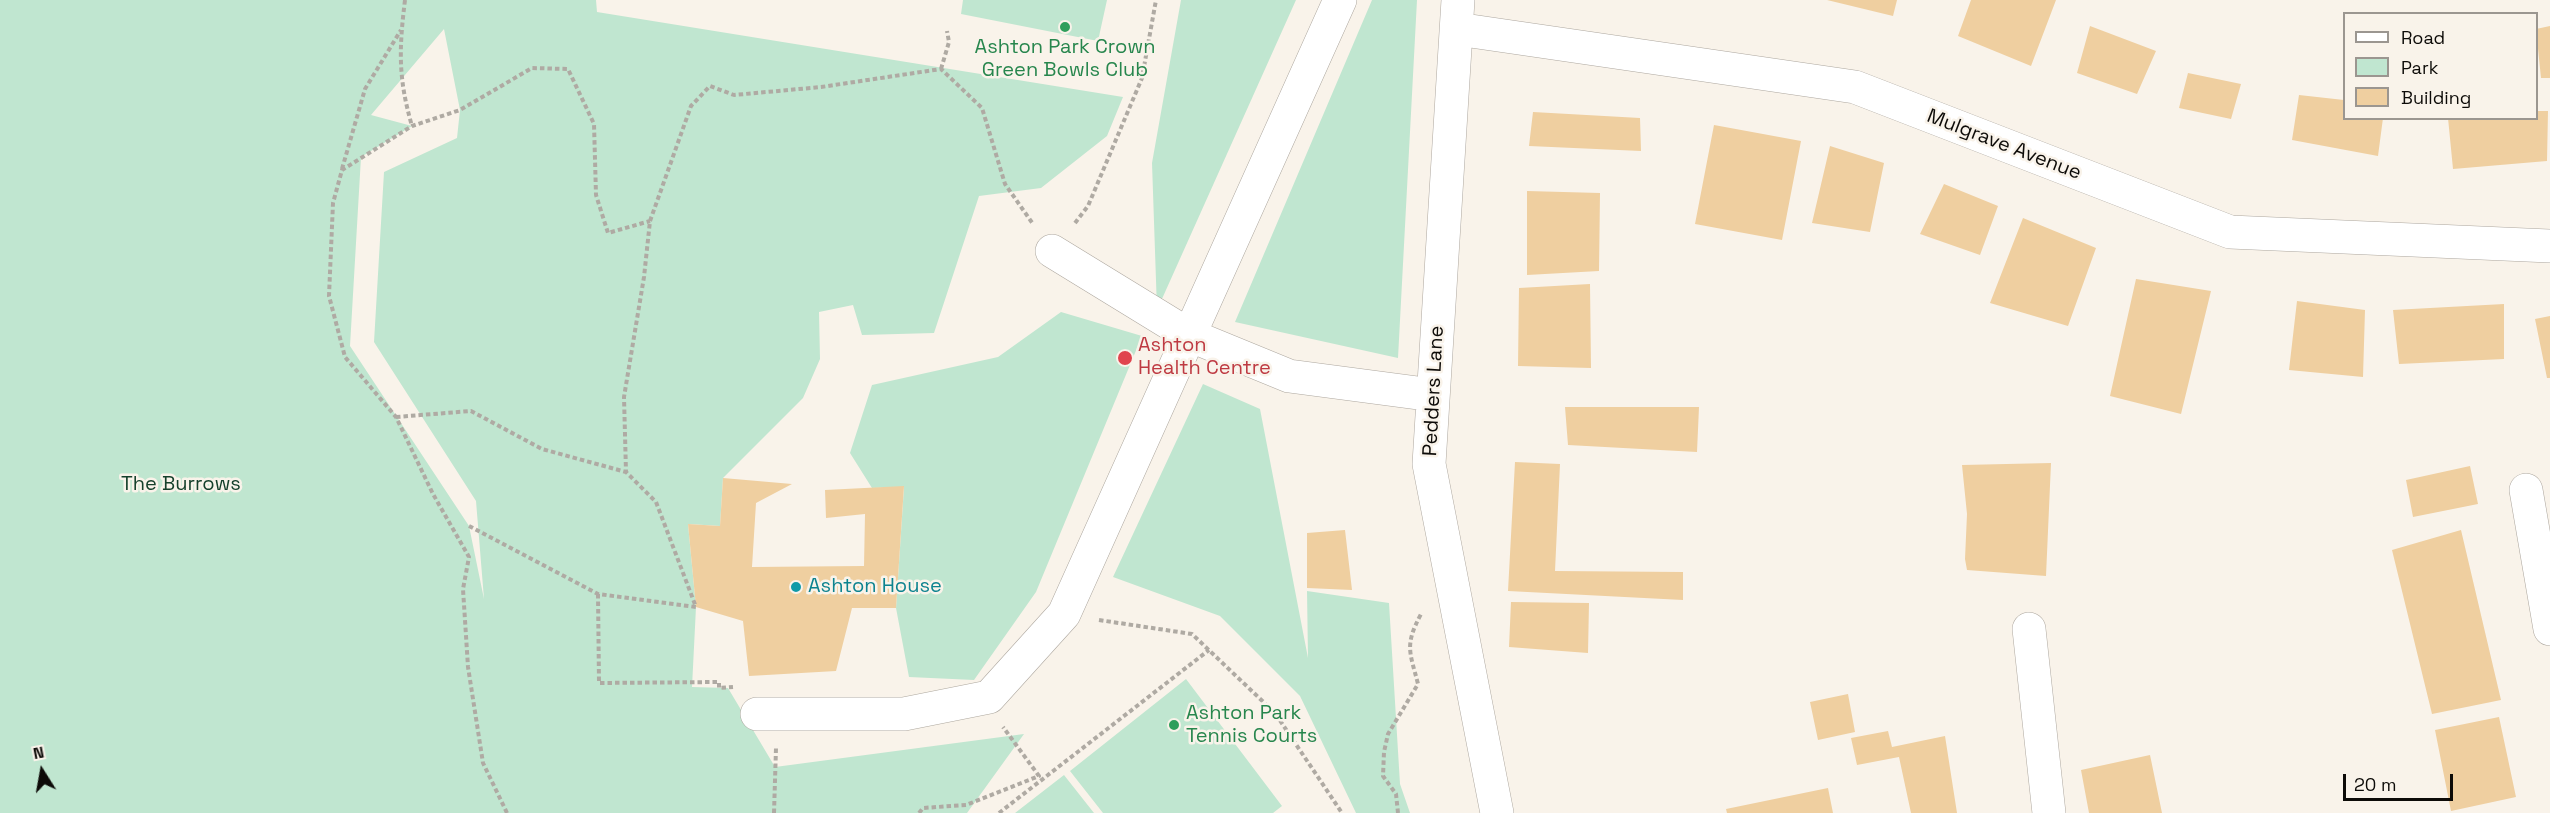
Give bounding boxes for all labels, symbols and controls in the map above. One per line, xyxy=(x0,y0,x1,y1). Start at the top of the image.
legend xyxy=(2343,12,2538,120)
marker: Ashton Park Crown Green Bowls Club xyxy=(1058,20,1072,34)
text: Road xyxy=(2401,26,2445,49)
place label: Ashton Park Crown Green Bowls Club xyxy=(975,36,1155,83)
text: Park xyxy=(2401,56,2438,79)
text: Building xyxy=(2401,86,2471,109)
street label: Mulgrave Avenue xyxy=(1923,105,2085,185)
street label: Pedders Lane xyxy=(1419,325,1449,457)
place label: Ashton Health Centre xyxy=(1138,334,1271,381)
marker: Ashton Health Centre xyxy=(1116,349,1134,367)
park label: The Burrows xyxy=(121,473,241,497)
place label: Ashton House xyxy=(808,575,942,599)
marker: Ashton House xyxy=(789,580,803,594)
place label: Ashton Park Tennis Courts xyxy=(1186,702,1317,749)
marker: Ashton Park Tennis Courts xyxy=(1167,718,1181,732)
north arrow xyxy=(12,741,72,801)
text: N xyxy=(31,742,46,764)
scale bar xyxy=(2346,762,2456,800)
text: 20 m xyxy=(2354,773,2397,796)

